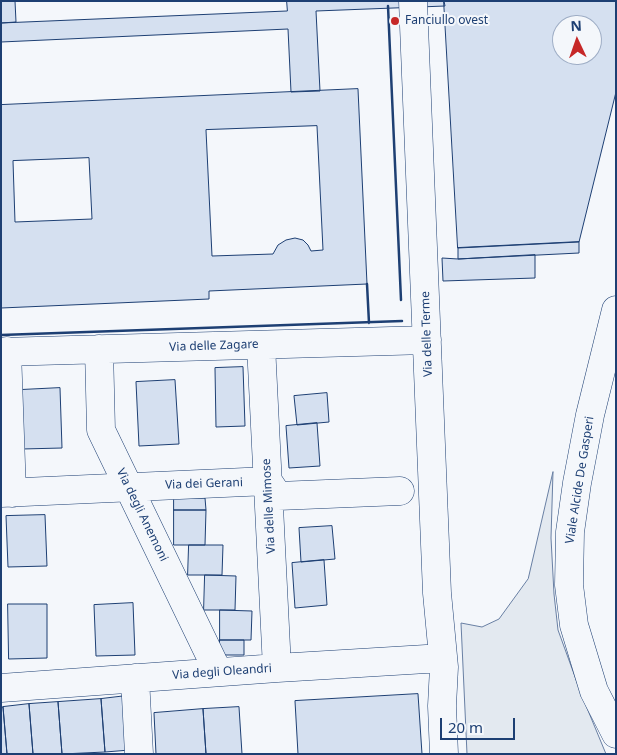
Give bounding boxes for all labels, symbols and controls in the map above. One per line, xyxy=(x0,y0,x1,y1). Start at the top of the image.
place label: Fanciullo ovest xyxy=(405,14,488,28)
marker: Fanciullo ovest xyxy=(389,15,401,27)
north arrow xyxy=(552,15,602,65)
text: N xyxy=(570,16,582,35)
street label: Via delle Terme xyxy=(418,291,436,377)
street label: Via delle Zagare xyxy=(169,337,259,355)
street label: Viale Alcide De Gasperi xyxy=(563,415,597,545)
street label: Via delle Mimose xyxy=(259,458,279,554)
street label: Via degli Anemoni xyxy=(113,466,171,564)
street label: Via dei Gerani xyxy=(165,475,243,493)
street label: Via degli Oleandri xyxy=(172,661,272,683)
scale bar xyxy=(442,708,517,740)
text: 20 m xyxy=(448,717,483,737)

